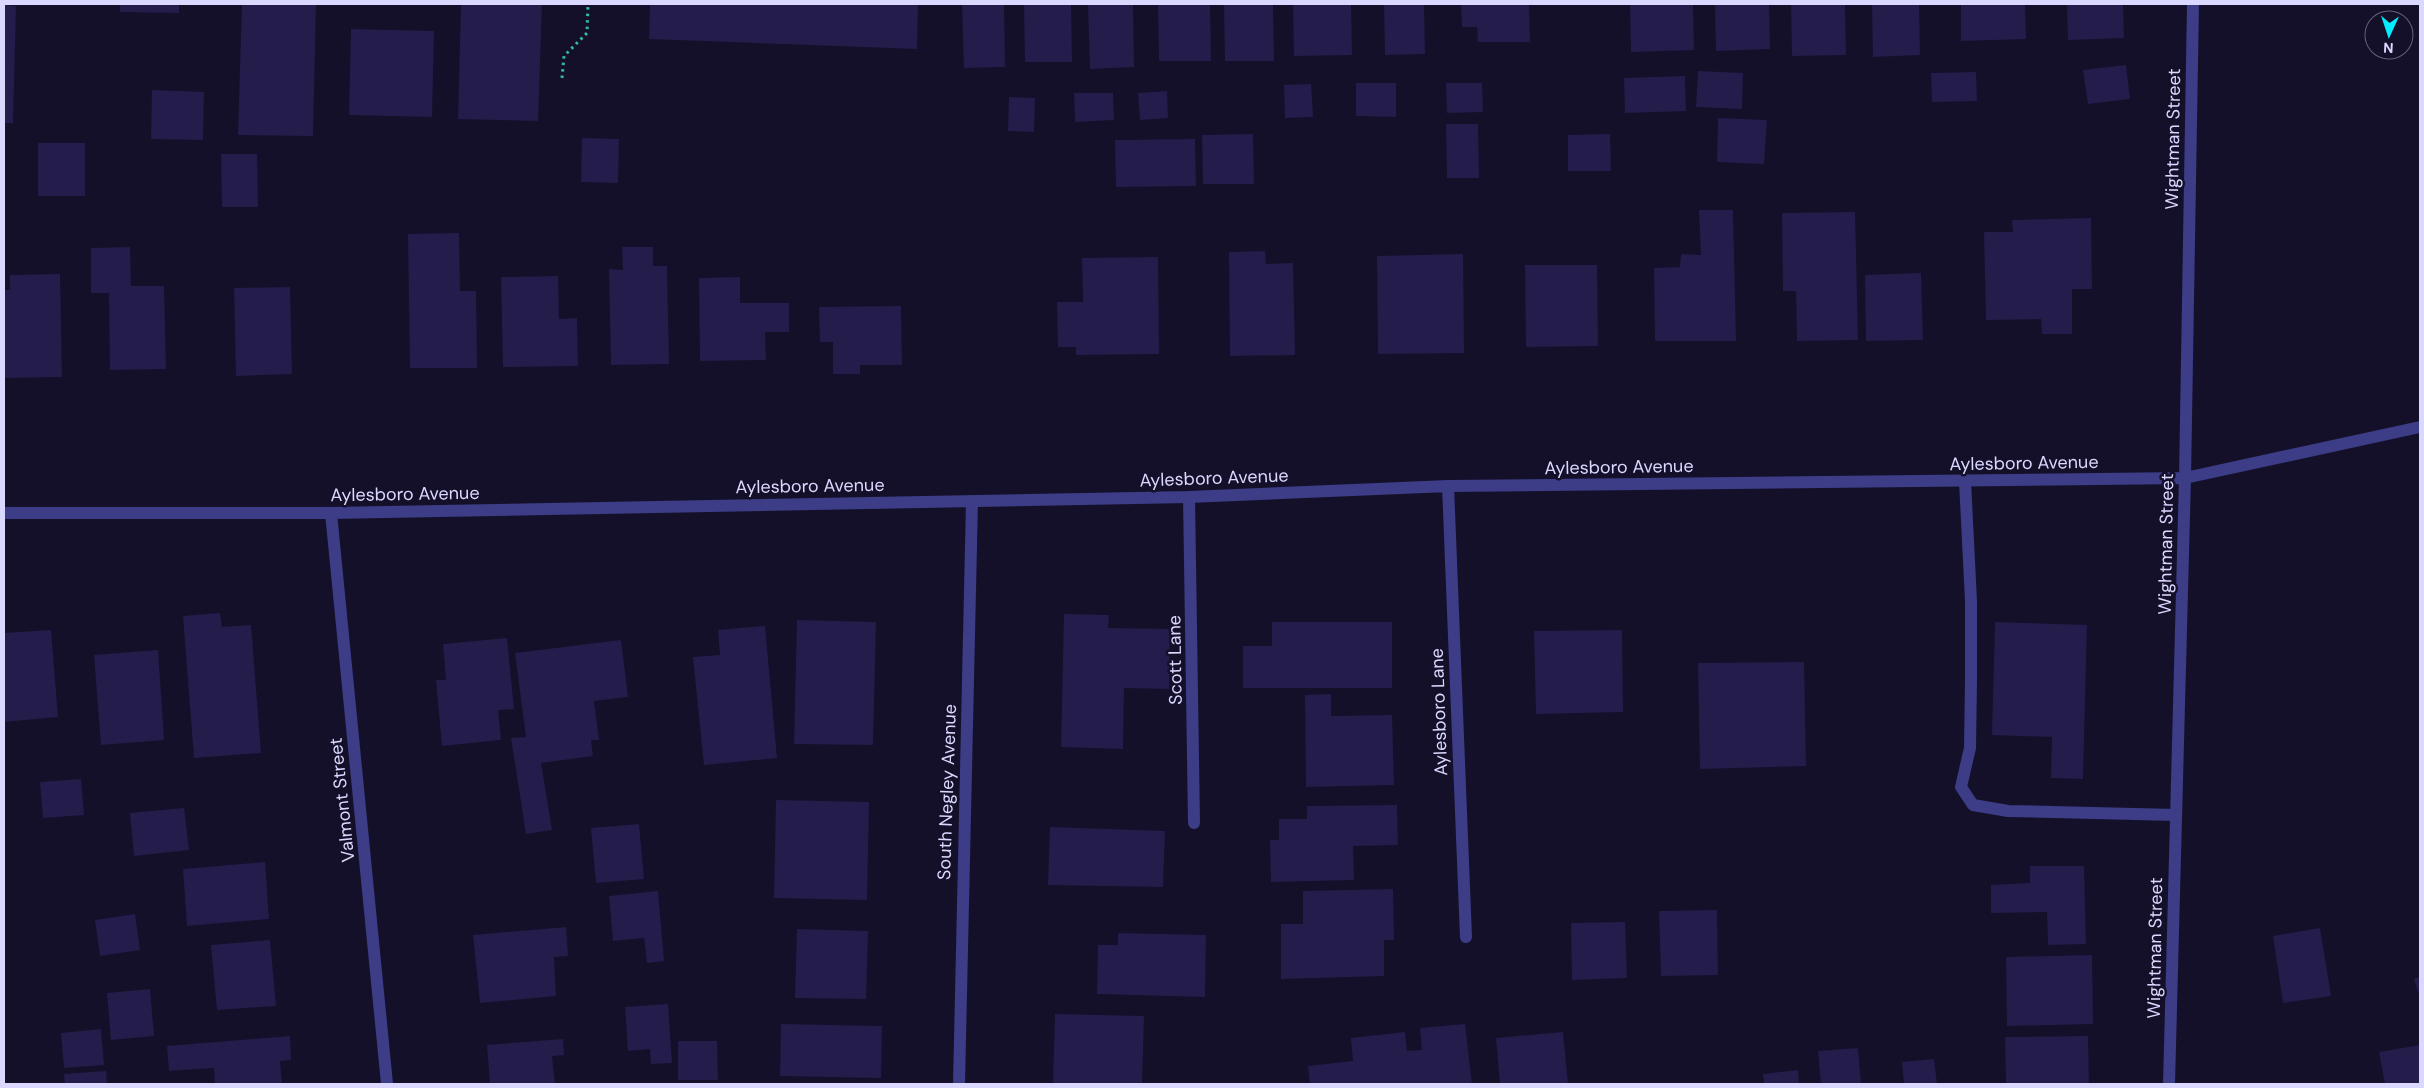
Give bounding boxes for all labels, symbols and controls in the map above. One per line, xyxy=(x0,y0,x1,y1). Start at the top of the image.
north arrow xyxy=(2364,10,2414,60)
text: N xyxy=(2383,39,2394,57)
street label: Wightman Street xyxy=(2160,68,2186,210)
street label: Aylesboro Avenue xyxy=(1949,450,2099,476)
street label: Aylesboro Avenue xyxy=(1544,454,1694,480)
street label: Aylesboro Avenue xyxy=(1139,463,1289,493)
street label: Aylesboro Avenue xyxy=(735,473,885,499)
street label: Wightman Street xyxy=(2153,473,2179,615)
street label: Aylesboro Avenue xyxy=(330,481,480,507)
street label: Scott Lane xyxy=(1162,615,1188,705)
street label: Aylesboro Lane xyxy=(1425,648,1453,776)
street label: South Negley Avenue xyxy=(932,704,962,880)
street label: Valmont Street xyxy=(324,737,360,863)
street label: Wightman Street xyxy=(2142,877,2168,1019)

